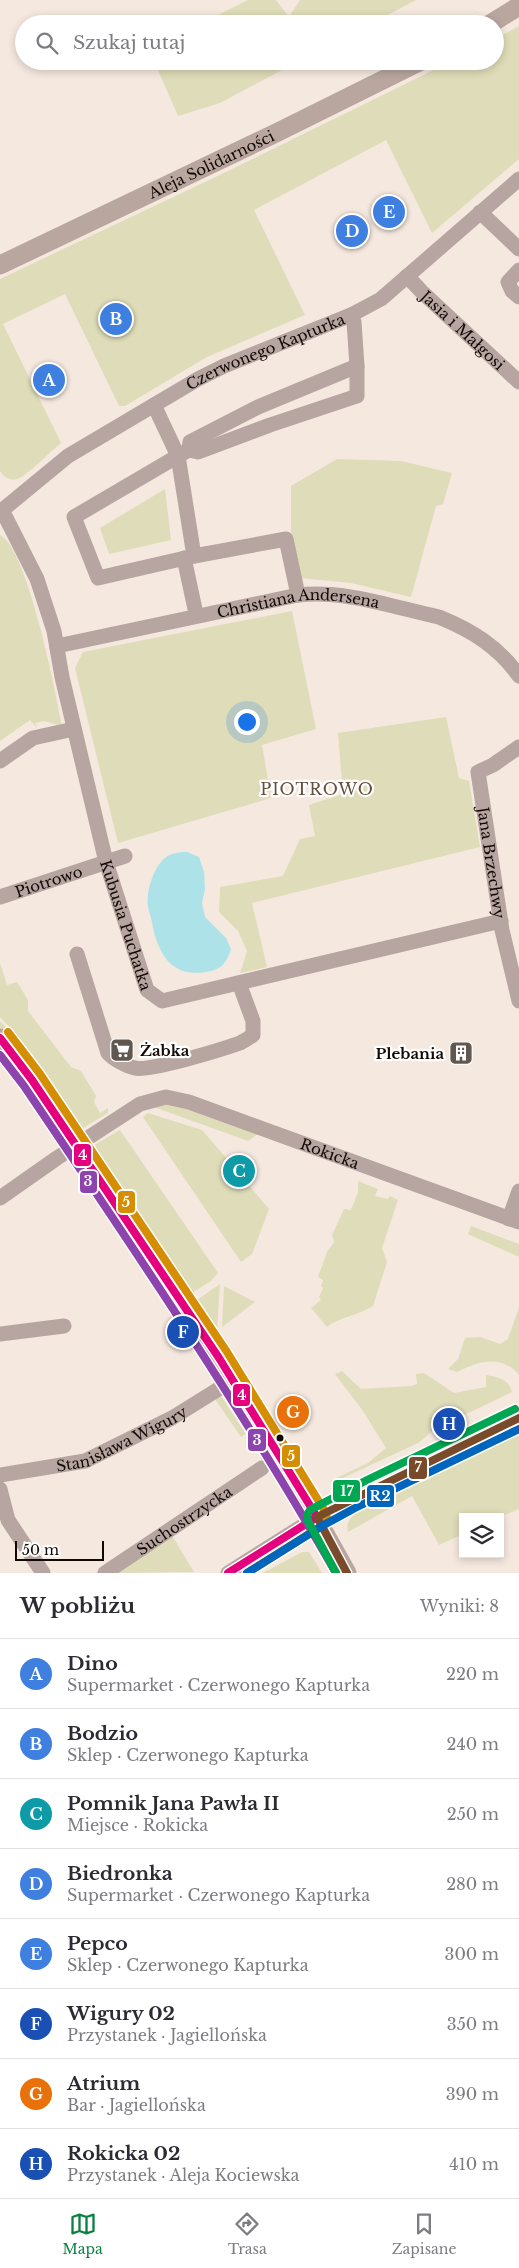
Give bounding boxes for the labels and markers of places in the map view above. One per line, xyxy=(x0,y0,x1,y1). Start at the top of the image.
pin: E xyxy=(373,193,405,231)
pin: D xyxy=(336,212,368,250)
pin: B xyxy=(100,300,132,338)
pin: A xyxy=(33,361,65,399)
supermarket icon: Żabka xyxy=(109,1037,135,1063)
building icon: Plebania xyxy=(448,1040,474,1066)
place label: Żabka xyxy=(140,1041,190,1060)
place label: Plebania xyxy=(375,1044,444,1063)
pin: C xyxy=(223,1152,255,1190)
pin: F xyxy=(167,1313,199,1351)
pin: G xyxy=(277,1393,309,1431)
pin: H xyxy=(433,1405,465,1443)
unlabelled marker xyxy=(275,1433,285,1443)

